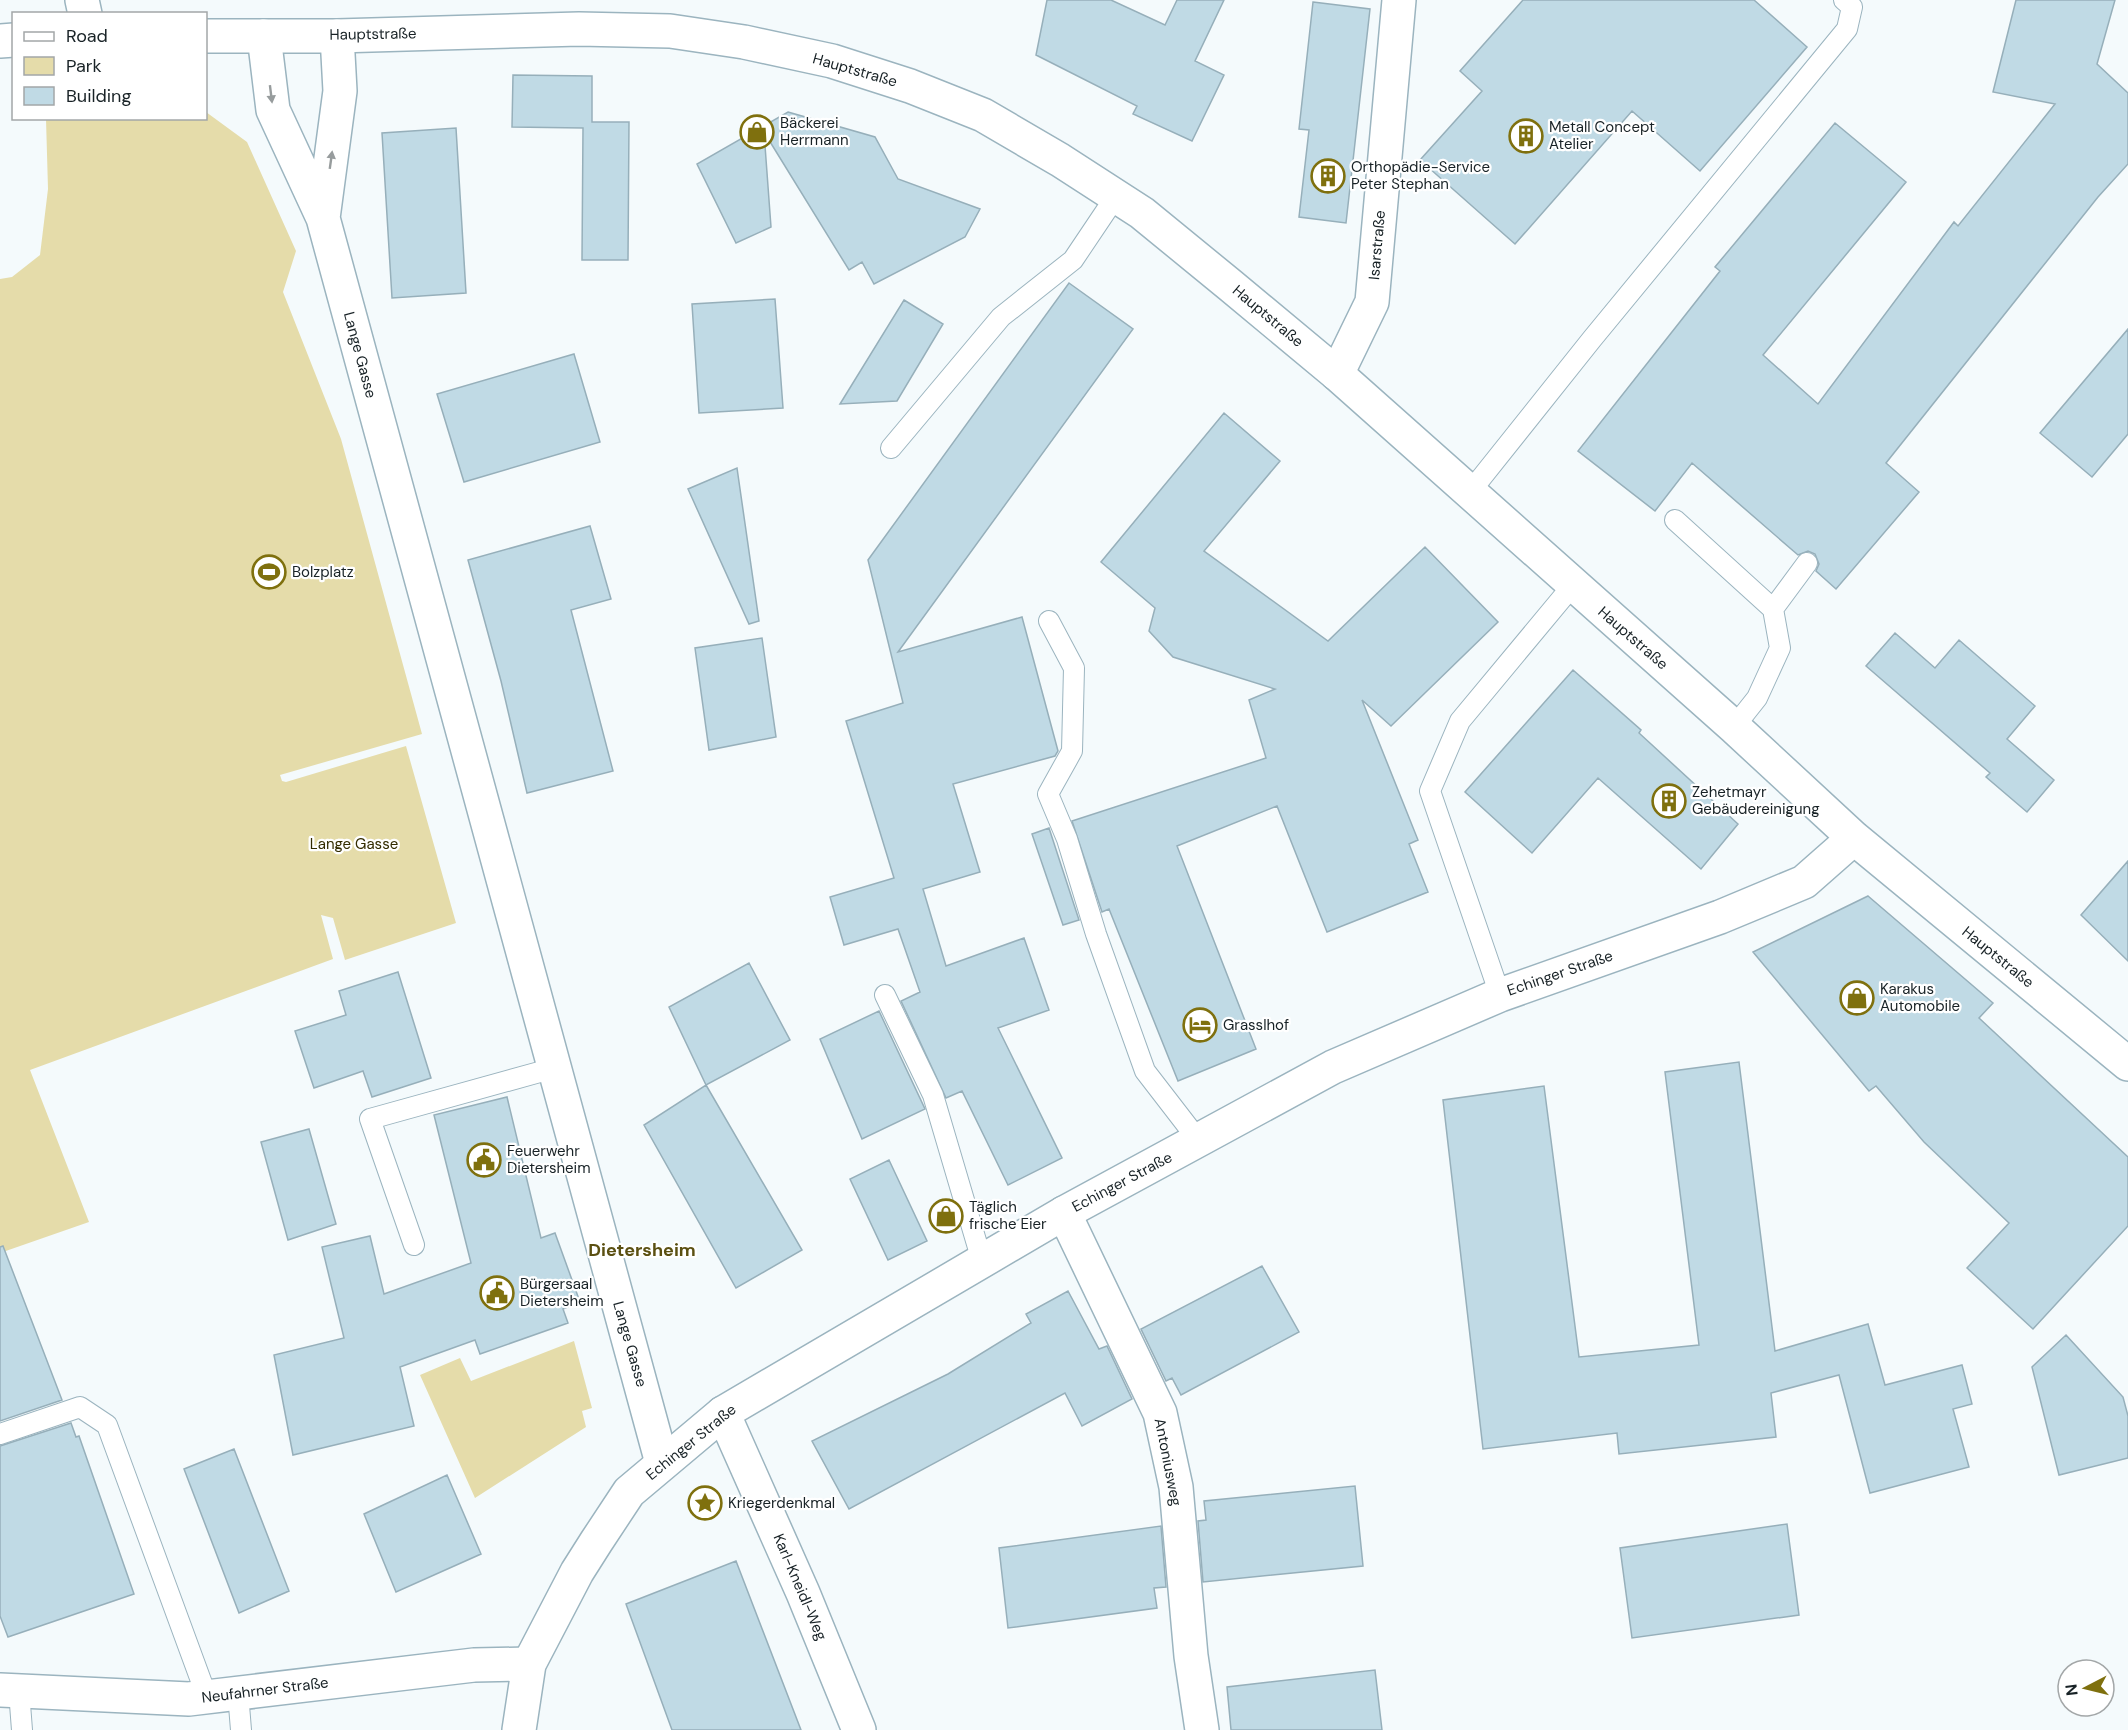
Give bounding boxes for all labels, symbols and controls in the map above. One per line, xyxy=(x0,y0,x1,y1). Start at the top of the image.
legend xyxy=(12,12,207,120)
street label: Hauptstraße xyxy=(329,23,417,45)
text: Road xyxy=(66,24,108,48)
street label: Hauptstraße xyxy=(810,48,900,92)
text: Park xyxy=(66,54,102,78)
text: Building xyxy=(66,84,131,108)
one-way arrow xyxy=(267,84,276,103)
place label: Bäckerei Herrmann xyxy=(780,113,849,150)
shop icon: Bäckerei Herrmann xyxy=(739,114,775,150)
place label: Metall Concept Atelier xyxy=(1549,117,1655,154)
building icon: Metall Concept Atelier xyxy=(1508,118,1544,154)
one-way arrow xyxy=(326,151,335,170)
place label: Orthopädie-Service Peter Stephan xyxy=(1351,157,1490,194)
building icon: Orthopädie-Service Peter Stephan xyxy=(1310,158,1346,194)
street label: Isarstraße xyxy=(1364,209,1390,281)
street label: Hauptstraße xyxy=(1228,280,1308,352)
street label: Lange Gasse xyxy=(339,310,381,400)
sports icon: Bolzplatz xyxy=(251,554,287,590)
place label: Bolzplatz xyxy=(292,562,354,582)
street label: Hauptstraße xyxy=(1594,602,1672,674)
place label: Zehetmayr Gebäudereinigung xyxy=(1692,782,1820,819)
building icon: Zehetmayr Gebäudereinigung xyxy=(1651,783,1687,819)
park label: Lange Gasse xyxy=(310,834,398,854)
street label: Hauptstraße xyxy=(1958,922,2038,992)
street label: Echinger Straße xyxy=(1504,946,1616,1000)
place label: Karakus Automobile xyxy=(1880,979,1960,1016)
shop icon: Karakus Automobile xyxy=(1839,980,1875,1016)
hotel icon: Grasslhof xyxy=(1182,1007,1218,1043)
place label: Grasslhof xyxy=(1223,1015,1289,1035)
place label: Feuerwehr Dietersheim xyxy=(507,1141,591,1178)
public building icon: Feuerwehr Dietersheim xyxy=(466,1142,502,1178)
street label: Echinger Straße xyxy=(1069,1147,1175,1217)
place label: Täglich frische Eier xyxy=(969,1197,1047,1234)
shop icon: Täglich frische Eier xyxy=(928,1198,964,1234)
district label: Dietersheim xyxy=(588,1238,696,1262)
place label: Bürgersaal Dietersheim xyxy=(520,1274,604,1311)
public building icon: Bürgersaal Dietersheim xyxy=(479,1275,515,1311)
street label: Lange Gasse xyxy=(608,1299,652,1389)
street label: Echinger Straße xyxy=(642,1399,740,1485)
street label: Antoniusweg xyxy=(1150,1416,1186,1508)
place icon: Kriegerdenkmal xyxy=(687,1485,723,1521)
place label: Kriegerdenkmal xyxy=(728,1493,835,1513)
street label: Karl-Kneidl-Weg xyxy=(769,1531,831,1643)
north arrow xyxy=(2056,1658,2116,1718)
street label: Neufahrner Straße xyxy=(200,1672,330,1708)
text: N xyxy=(2060,1683,2083,1697)

